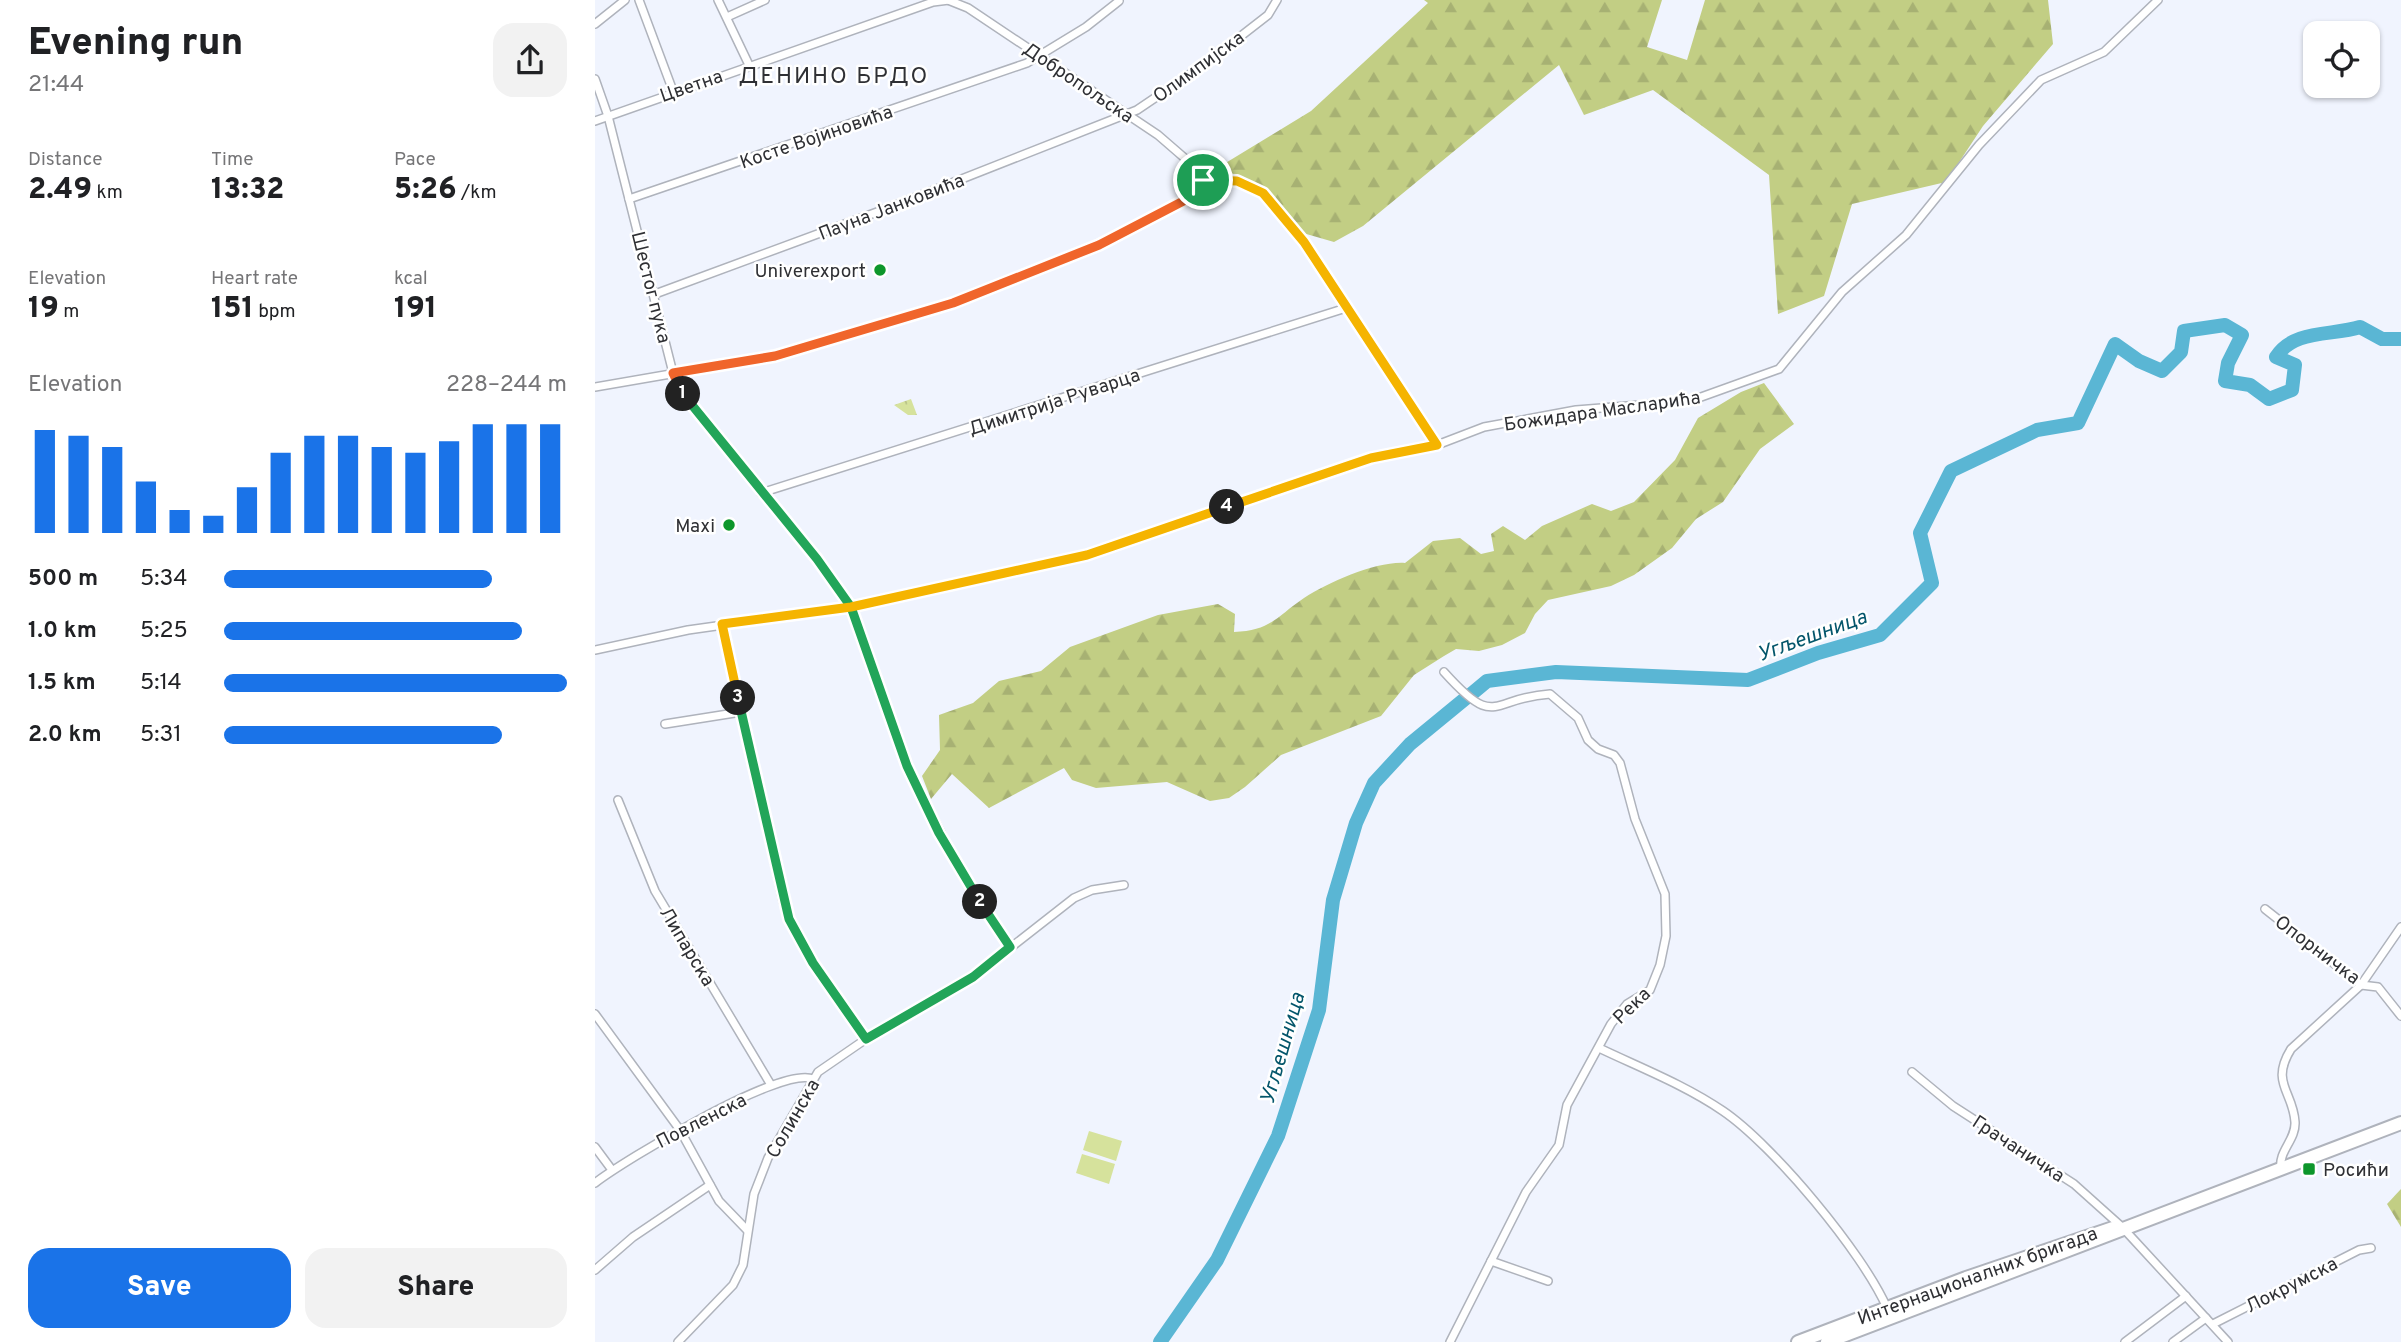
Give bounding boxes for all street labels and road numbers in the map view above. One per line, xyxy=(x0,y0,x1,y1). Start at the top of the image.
street label: Олимпијска xyxy=(1149,26,1250,109)
street label: Добропољска xyxy=(1018,38,1138,130)
street label: Цветна xyxy=(657,65,726,109)
street label: Косте Војиновића xyxy=(737,100,896,175)
street label: Пауна Јанковића xyxy=(815,169,968,247)
street label: Шестог пука xyxy=(625,229,676,346)
street label: Димитрија Руварца xyxy=(966,364,1143,442)
street label: Божидара Масларића xyxy=(1502,386,1702,438)
street label: Липарска xyxy=(653,903,719,991)
street label: Опорничка xyxy=(2269,911,2364,991)
street label: Река xyxy=(1609,983,1656,1030)
street label: Солинска xyxy=(761,1075,826,1163)
street label: Повленска xyxy=(653,1089,751,1155)
street label: Грачаничка xyxy=(1967,1111,2069,1188)
street label: Интернационалних бригада xyxy=(1854,1222,2101,1332)
street label: Локрумска xyxy=(2242,1252,2342,1319)

